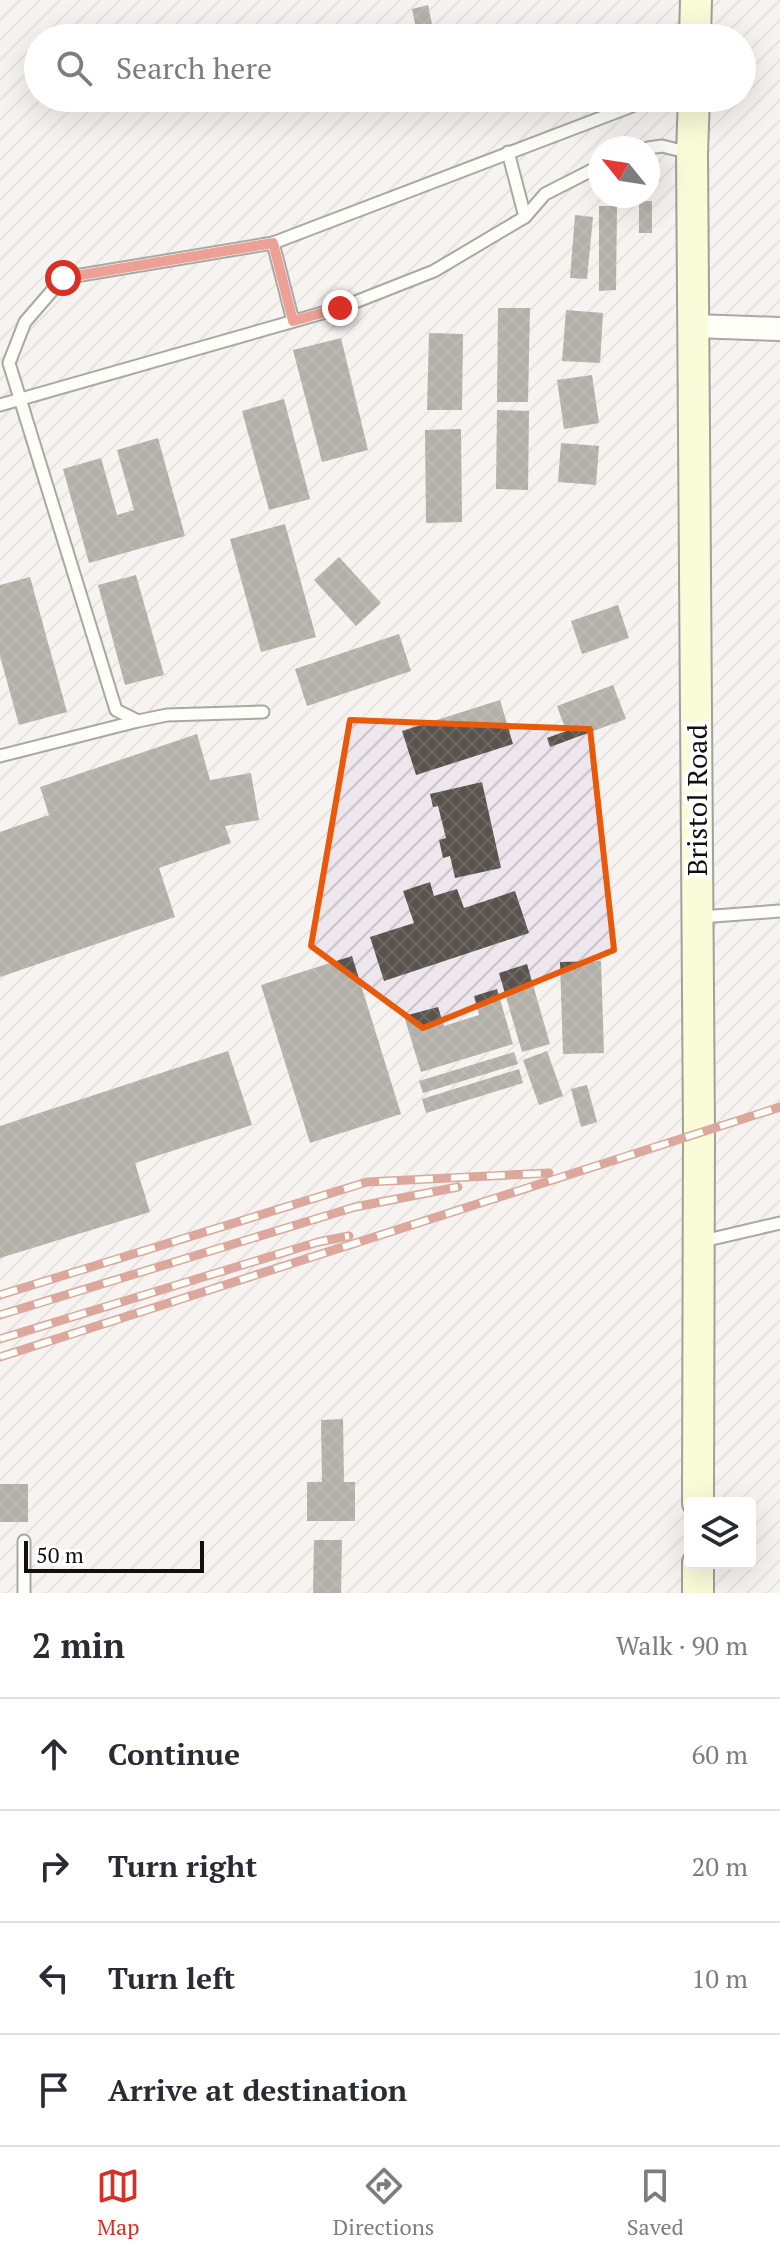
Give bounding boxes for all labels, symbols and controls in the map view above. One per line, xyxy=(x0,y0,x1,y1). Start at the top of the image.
search box xyxy=(24,24,756,112)
icon: search xyxy=(52,46,96,90)
text: Search here xyxy=(116,48,272,88)
north arrow xyxy=(588,136,660,208)
route start xyxy=(45,260,81,296)
route end xyxy=(322,290,358,326)
street label: Bristol Road xyxy=(678,724,715,876)
map controls xyxy=(684,1497,756,1569)
button: layers xyxy=(684,1497,756,1569)
scale bar xyxy=(24,1537,204,1573)
text: 50 m xyxy=(36,1540,84,1569)
text: 2 min xyxy=(32,1623,125,1668)
text: Walk · 90 m xyxy=(616,1628,748,1662)
icon: ahead xyxy=(32,1732,76,1776)
text: Continue xyxy=(108,1734,240,1774)
text: 60 m xyxy=(692,1737,748,1771)
icon: right xyxy=(32,1844,76,1888)
text: Turn right xyxy=(108,1846,257,1886)
text: 20 m xyxy=(692,1849,748,1883)
icon: left xyxy=(32,1956,76,2000)
text: Turn left xyxy=(108,1958,235,1998)
text: 10 m xyxy=(692,1961,748,1995)
icon: arrive xyxy=(32,2068,76,2112)
text: Arrive at destination xyxy=(108,2070,407,2110)
tab: Map xyxy=(96,2164,140,2241)
tab: Directions xyxy=(333,2164,434,2241)
tab: Saved xyxy=(627,2164,684,2241)

